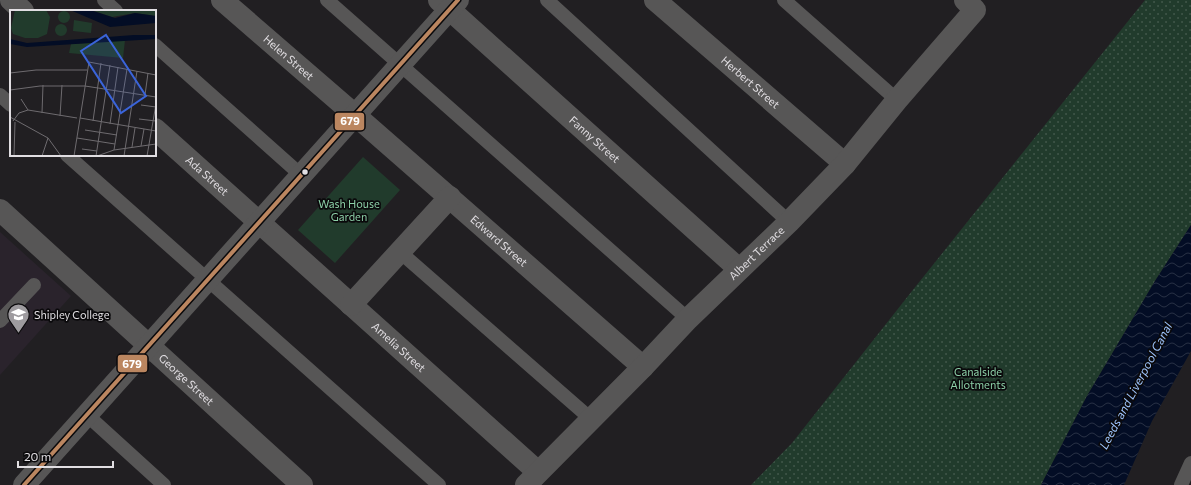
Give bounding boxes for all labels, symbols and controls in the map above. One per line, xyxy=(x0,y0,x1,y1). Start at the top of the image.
inset map xyxy=(10,10,156,156)
street label: Helen Street xyxy=(261,32,317,83)
street label: Herbert Street xyxy=(719,53,783,111)
line badge: 679 xyxy=(334,112,365,131)
street label: Fanny Street xyxy=(567,113,623,165)
text: 679 xyxy=(340,114,360,127)
street label: Ada Street xyxy=(184,153,232,198)
unlabelled marker xyxy=(300,167,310,177)
park label: Wash House Garden xyxy=(318,197,380,223)
street label: Edward Street xyxy=(468,212,531,269)
street label: Albert Terrace xyxy=(726,223,787,282)
school or university icon: Shipley College xyxy=(5,302,31,335)
place label: Shipley College xyxy=(34,308,110,321)
street label: Amelia Street xyxy=(369,319,429,375)
water label: Leeds and Liverpool Canal xyxy=(1096,319,1175,451)
street label: George Street xyxy=(156,351,217,408)
line badge: 679 xyxy=(117,354,148,373)
text: 679 xyxy=(122,357,142,370)
park label: Canalside Allotments xyxy=(950,365,1006,391)
scale bar xyxy=(18,443,113,469)
text: 20 m xyxy=(24,449,51,463)

